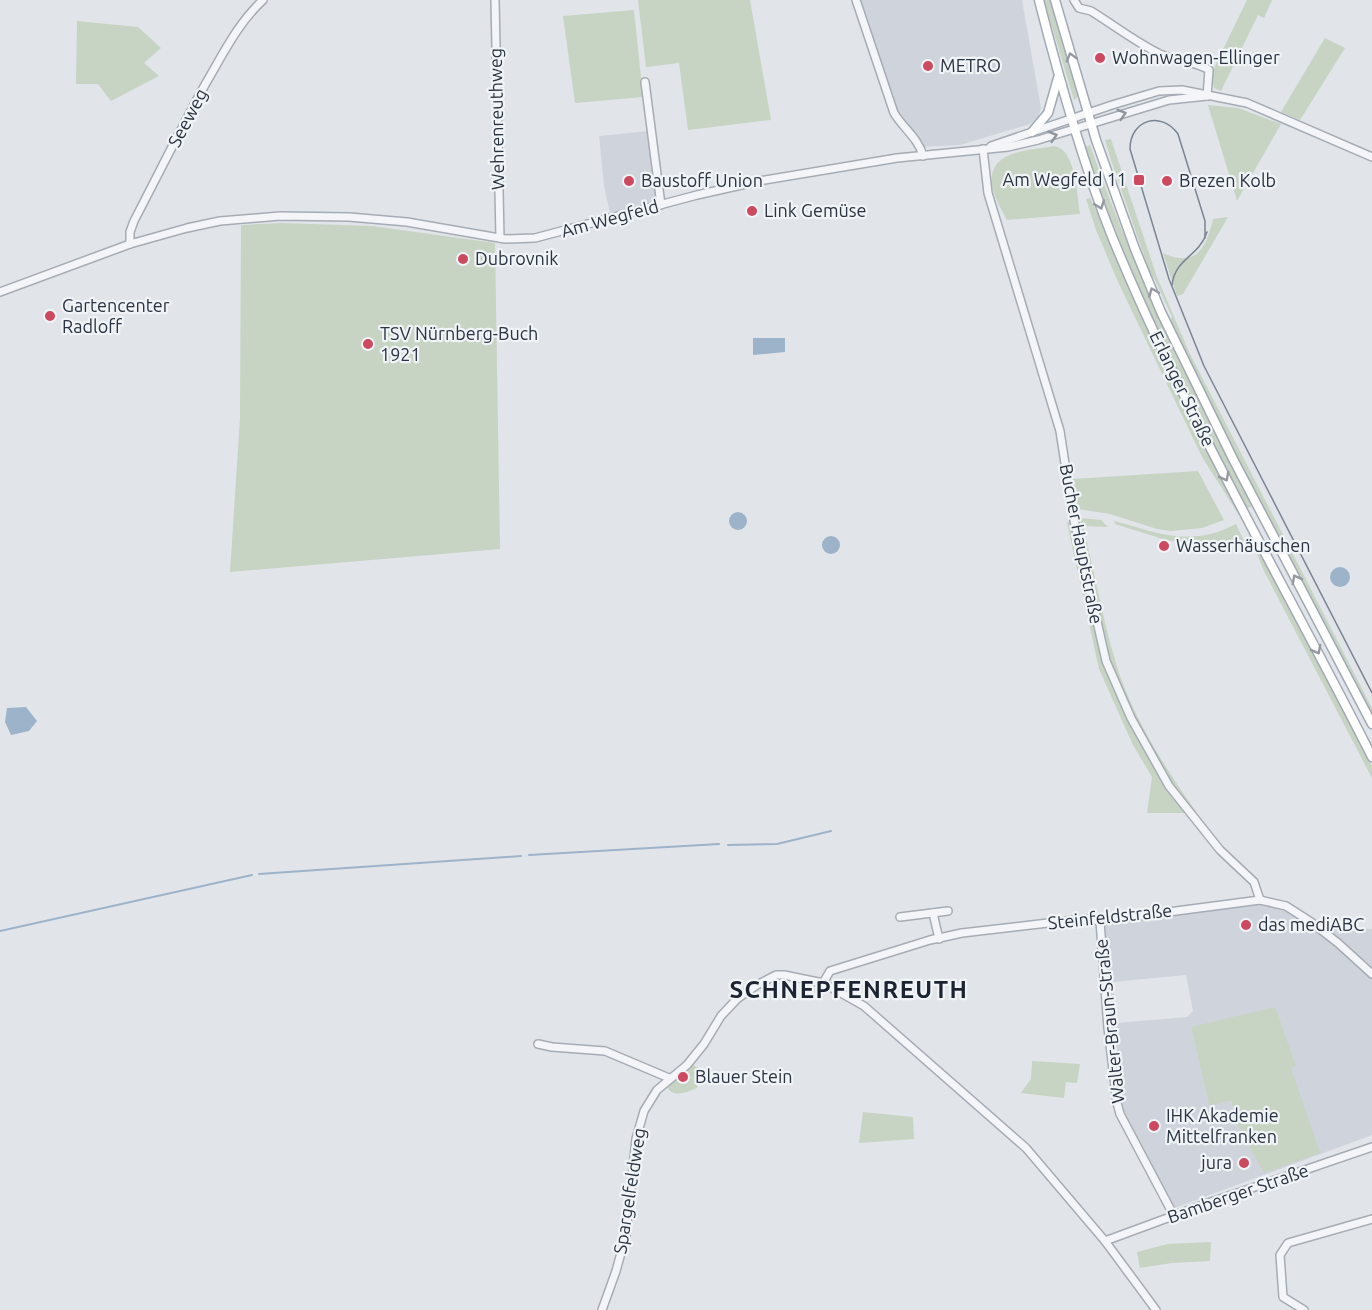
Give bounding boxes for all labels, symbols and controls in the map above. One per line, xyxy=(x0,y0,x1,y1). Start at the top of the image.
place label: Wohnwagen-Ellinger xyxy=(1112,47,1280,67)
street label: Wehrenreuthweg xyxy=(485,48,507,190)
marker: Wohnwagen-Ellinger xyxy=(1093,51,1107,65)
one-way arrow xyxy=(1066,52,1078,63)
place label: METRO xyxy=(940,55,1001,75)
marker: METRO xyxy=(921,59,935,73)
street label: Seeweg xyxy=(163,85,211,150)
one-way arrow xyxy=(1116,109,1127,121)
one-way arrow xyxy=(1048,130,1058,143)
place label: Am Wegfeld 11 xyxy=(1003,169,1127,189)
place label: Baustoff Union xyxy=(641,170,763,190)
place label: Brezen Kolb xyxy=(1179,170,1276,190)
marker: Am Wegfeld 11 xyxy=(1132,173,1146,187)
marker: Baustoff Union xyxy=(622,174,636,188)
marker: Brezen Kolb xyxy=(1160,174,1174,188)
street label: Am Wegfeld xyxy=(559,195,661,241)
one-way arrow xyxy=(1093,199,1106,209)
place label: Link Gemüse xyxy=(764,200,866,220)
marker: Link Gemüse xyxy=(745,204,759,218)
place label: Dubrovnik xyxy=(475,248,558,268)
marker: Dubrovnik xyxy=(456,252,470,266)
one-way arrow xyxy=(1148,287,1160,298)
place label: Gartencenter Radloff xyxy=(62,295,170,336)
marker: Gartencenter Radloff xyxy=(43,309,57,323)
place label: TSV Nürnberg-Buch 1921 xyxy=(380,323,538,364)
street label: Erlanger Straße xyxy=(1146,328,1219,449)
marker: TSV Nürnberg-Buch 1921 xyxy=(361,337,375,351)
street label: Bucher Hauptstraße xyxy=(1057,462,1107,626)
one-way arrow xyxy=(1218,471,1230,482)
place label: Wasserhäuschen xyxy=(1176,535,1310,555)
marker: Wasserhäuschen xyxy=(1157,539,1171,553)
one-way arrow xyxy=(1292,575,1303,585)
one-way arrow xyxy=(1309,643,1321,654)
street label: Steinfeldstraße xyxy=(1047,900,1173,932)
place label: das mediABC xyxy=(1258,914,1364,934)
marker: das mediABC xyxy=(1239,918,1253,932)
street label: Walter-Braun-Straße xyxy=(1090,938,1128,1104)
district label: SCHNEPFENREUTH xyxy=(729,976,969,1003)
place label: Blauer Stein xyxy=(695,1066,793,1086)
marker: Blauer Stein xyxy=(676,1070,690,1084)
place label: IHK Akademie Mittelfranken xyxy=(1166,1105,1279,1146)
marker: IHK Akademie Mittelfranken xyxy=(1147,1119,1161,1133)
street label: Spargelfeldweg xyxy=(609,1126,649,1255)
place label: jura xyxy=(1199,1152,1232,1172)
marker: jura xyxy=(1237,1156,1251,1170)
street label: Bamberger Straße xyxy=(1164,1159,1311,1227)

